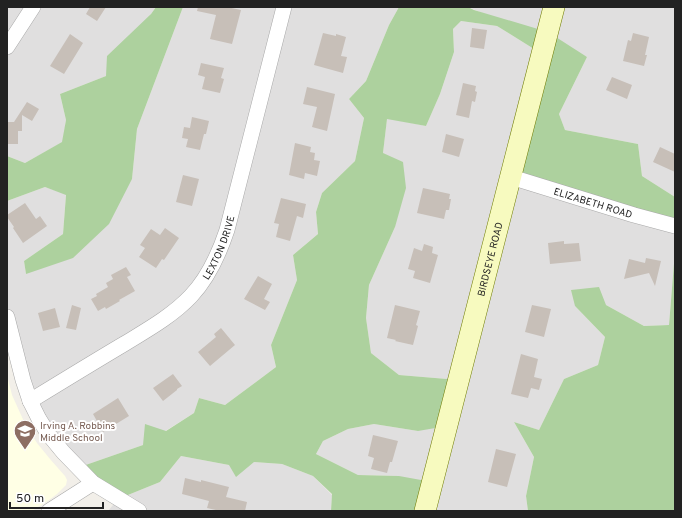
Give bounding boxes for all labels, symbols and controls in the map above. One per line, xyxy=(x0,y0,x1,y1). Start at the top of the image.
street label: ELIZABETH ROAD xyxy=(552,186,634,222)
street label: LEXTON DRIVE xyxy=(200,214,238,283)
street label: BIRDSEYE ROAD xyxy=(475,221,507,298)
school or university icon: Irving A. Robbins Middle School xyxy=(12,418,38,451)
place label: Irving A. Robbins Middle School xyxy=(40,420,116,445)
scale bar xyxy=(10,484,103,510)
text: 50 m xyxy=(16,491,44,507)

